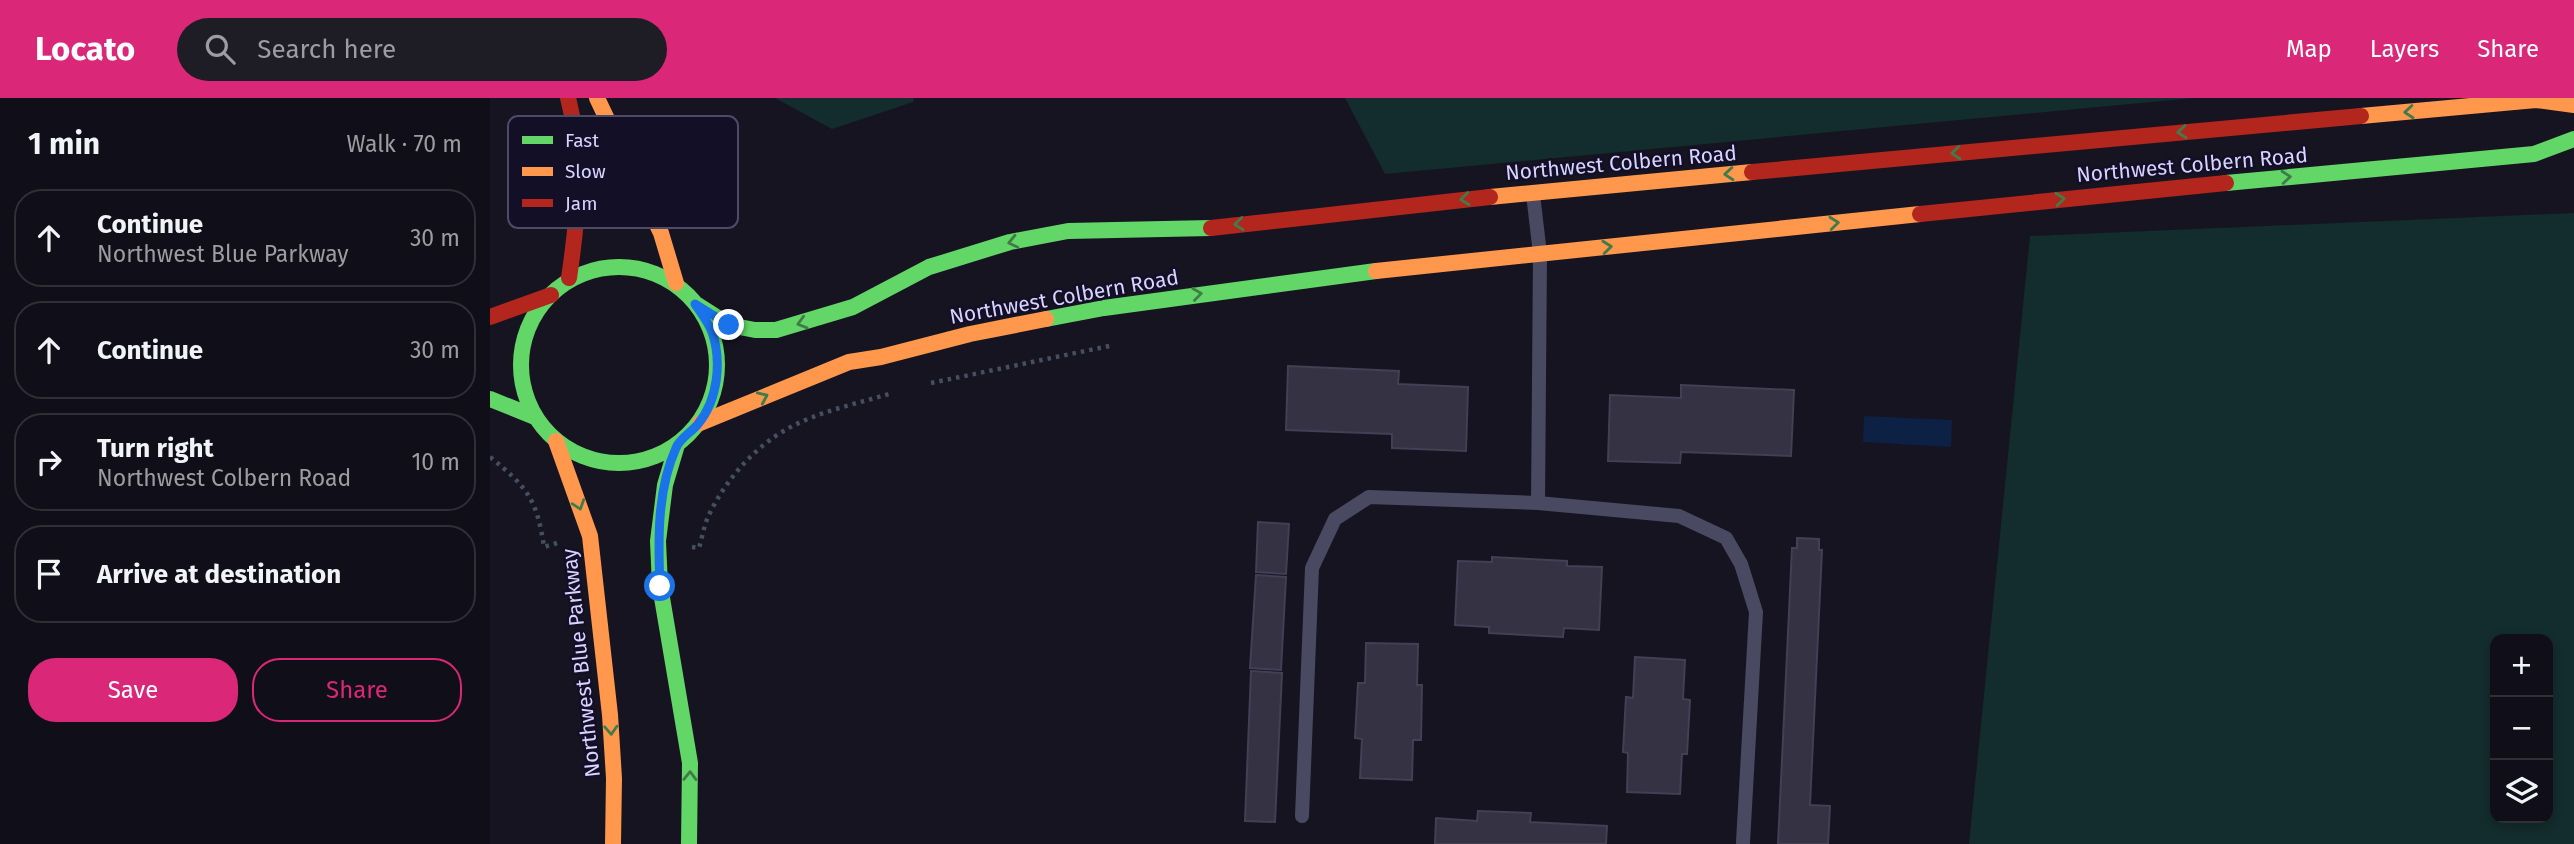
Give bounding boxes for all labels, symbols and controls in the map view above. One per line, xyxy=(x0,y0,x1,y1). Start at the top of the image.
search box xyxy=(177,18,667,81)
text: Locato xyxy=(35,29,135,69)
icon: search xyxy=(201,30,239,68)
text: Search here xyxy=(257,34,396,65)
text: Map xyxy=(2286,35,2332,63)
text: Layers xyxy=(2370,35,2439,63)
text: Share xyxy=(2477,35,2539,63)
one-way arrow xyxy=(2403,104,2414,119)
legend xyxy=(508,116,738,228)
one-way arrow xyxy=(2176,125,2188,140)
text: 1 min xyxy=(28,126,100,162)
text: Fast xyxy=(565,129,599,152)
text: Walk · 70 m xyxy=(347,130,462,158)
street label: Northwest Colbern Road xyxy=(1504,140,1738,186)
street label: Northwest Colbern Road xyxy=(2075,142,2309,188)
one-way arrow xyxy=(1950,145,1961,160)
text: Slow xyxy=(565,160,606,183)
one-way arrow xyxy=(1723,166,1734,181)
one-way arrow xyxy=(2281,170,2292,185)
one-way arrow xyxy=(1460,191,1471,206)
text: Jam xyxy=(565,192,597,215)
one-way arrow xyxy=(2055,192,2066,207)
text: Continue xyxy=(97,209,203,240)
one-way arrow xyxy=(1828,216,1839,231)
one-way arrow xyxy=(1233,217,1245,232)
icon: ahead xyxy=(30,219,68,257)
text: 30 m xyxy=(410,224,460,252)
one-way arrow xyxy=(1007,234,1019,248)
text: Northwest Blue Parkway xyxy=(97,240,349,268)
one-way arrow xyxy=(1602,240,1613,255)
street label: Northwest Colbern Road xyxy=(947,264,1181,330)
one-way arrow xyxy=(1191,287,1203,302)
route end xyxy=(713,309,744,340)
one-way arrow xyxy=(796,315,808,330)
icon: ahead xyxy=(30,331,68,369)
text: Continue xyxy=(97,335,203,366)
text: 30 m xyxy=(410,336,460,364)
one-way arrow xyxy=(756,392,768,406)
text: Turn right xyxy=(97,433,214,464)
icon: right xyxy=(30,443,68,481)
text: 10 m xyxy=(411,448,460,476)
text: Northwest Colbern Road xyxy=(97,464,351,492)
one-way arrow xyxy=(571,499,585,511)
street label: Northwest Blue Parkway xyxy=(556,547,606,779)
icon: arrive xyxy=(30,555,68,593)
text: Arrive at destination xyxy=(97,559,341,590)
route start xyxy=(644,570,675,601)
map controls xyxy=(2490,634,2553,823)
button: + xyxy=(2490,634,2553,697)
button: Save xyxy=(28,658,238,722)
button: Share xyxy=(252,658,462,722)
button: − xyxy=(2490,697,2553,760)
one-way arrow xyxy=(604,725,619,736)
button: layers xyxy=(2490,760,2553,823)
one-way arrow xyxy=(682,770,698,781)

